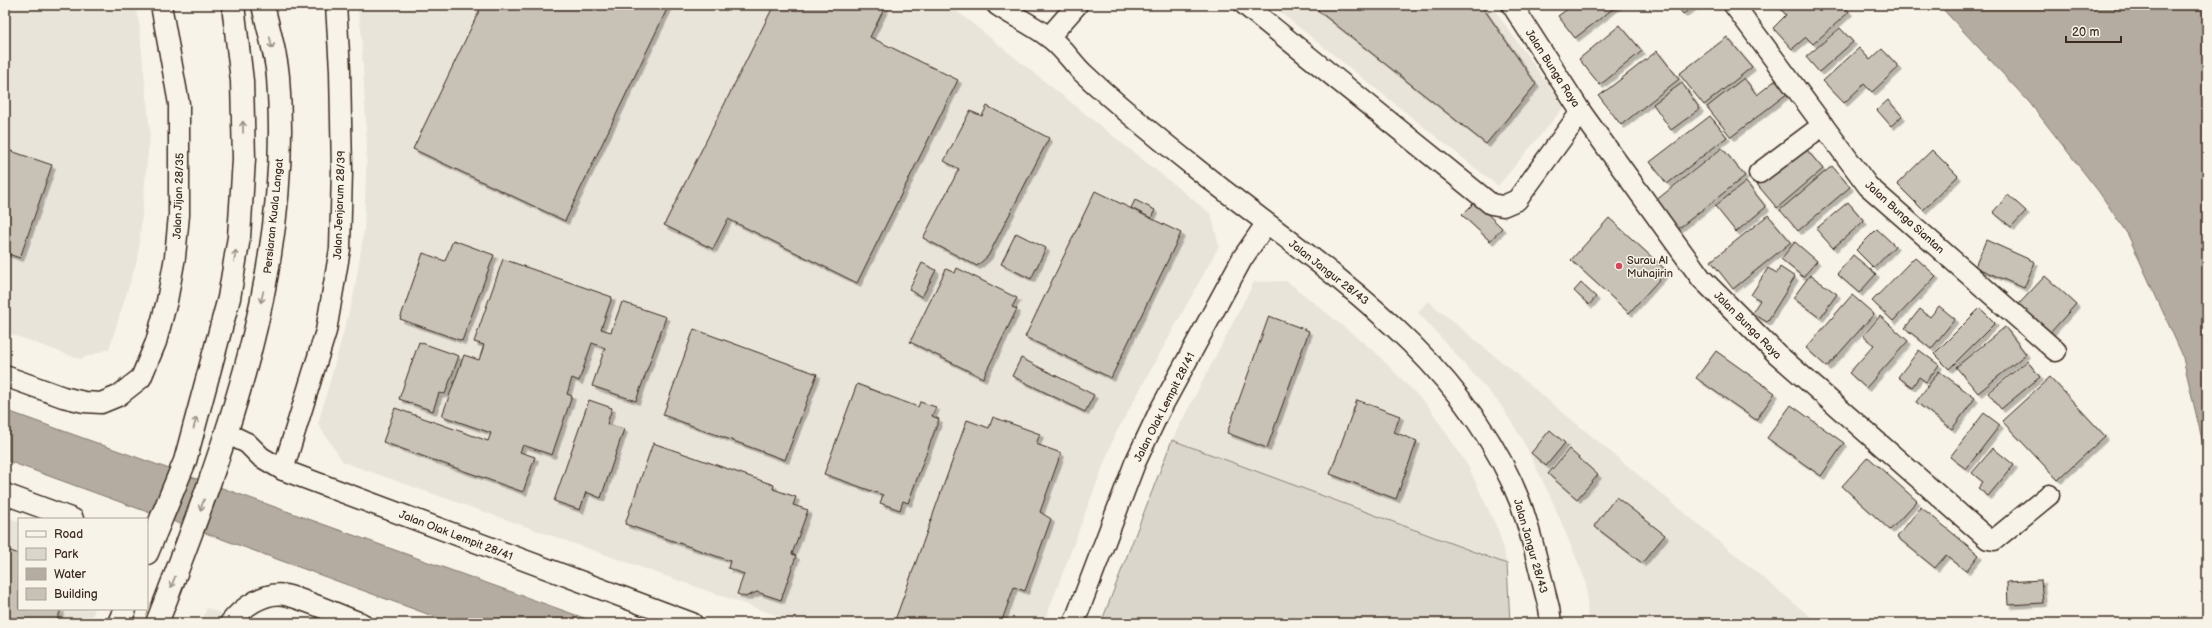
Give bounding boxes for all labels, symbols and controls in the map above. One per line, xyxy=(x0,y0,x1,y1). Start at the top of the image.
scale bar xyxy=(2066,18,2121,44)
text: 20 m xyxy=(2072,25,2099,40)
street label: Jalan Bunga Raya xyxy=(1523,27,1583,110)
one-way arrow xyxy=(268,36,276,49)
one-way arrow xyxy=(239,121,247,134)
street label: Jalan Jenjarum 28/39 xyxy=(331,150,348,260)
street label: Jalan Jijan 28/35 xyxy=(170,153,187,239)
street label: Persiaran Kuala Langat xyxy=(261,157,286,274)
street label: Jalan Bunga Siantan xyxy=(1862,178,1947,256)
street label: Jalan Jangur 28/43 xyxy=(1286,237,1371,308)
one-way arrow xyxy=(232,250,240,263)
place label: Surau Al Muhajirin xyxy=(1627,254,1673,280)
marker: Surau Al Muhajirin xyxy=(1614,261,1624,271)
street label: Jalan Bunga Raya xyxy=(1711,289,1784,362)
one-way arrow xyxy=(258,290,266,303)
street label: Jalan Olak Lempit 28/41 xyxy=(1131,351,1198,464)
one-way arrow xyxy=(192,417,200,430)
street label: Jalan Jangur 28/43 xyxy=(1511,497,1550,595)
one-way arrow xyxy=(197,499,205,511)
street label: Jalan Olak Lempit 28/41 xyxy=(397,508,514,563)
legend xyxy=(18,518,148,610)
text: Road xyxy=(54,527,83,542)
text: Park xyxy=(54,547,78,562)
text: Water xyxy=(54,567,86,582)
one-way arrow xyxy=(169,576,177,588)
text: Building xyxy=(54,587,98,602)

